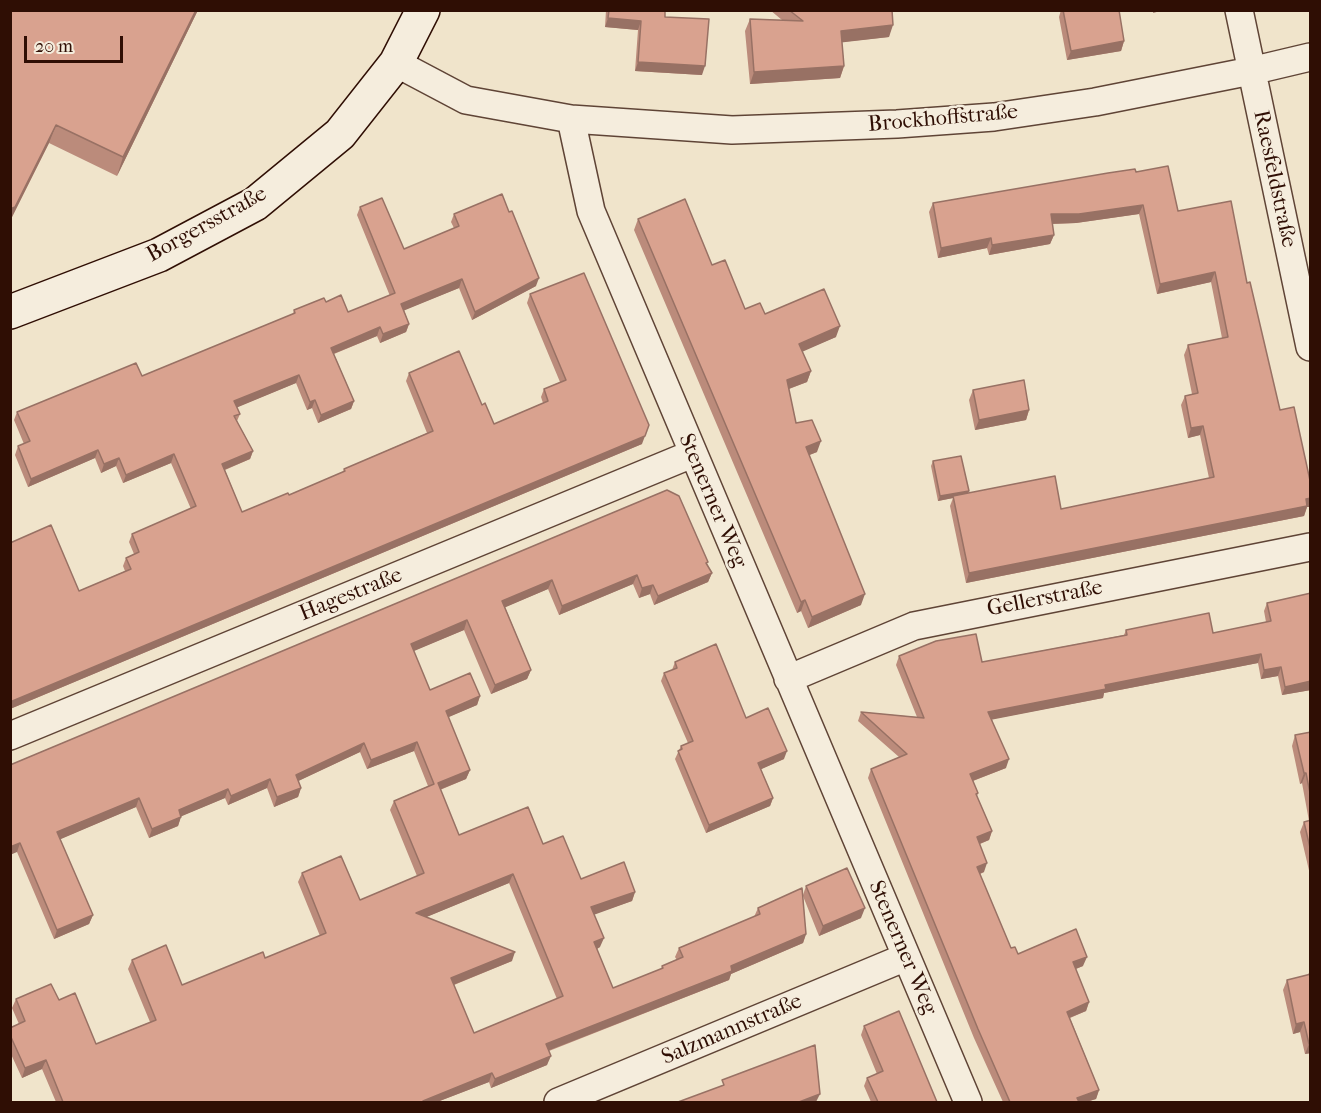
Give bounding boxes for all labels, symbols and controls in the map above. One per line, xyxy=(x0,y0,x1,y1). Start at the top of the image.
scale bar xyxy=(27,24,126,62)
text: 20 m xyxy=(35,36,73,57)
street label: Brockhoffstraße xyxy=(867,99,1019,139)
street label: Raesfeldstraße xyxy=(1247,108,1301,250)
street label: Borgersstraße xyxy=(142,181,272,269)
street label: Stenerner Weg xyxy=(672,430,752,572)
street label: Hagestraße xyxy=(296,562,406,628)
street label: Gellerstraße xyxy=(985,575,1105,623)
street label: Stenerner Weg xyxy=(862,877,942,1019)
street label: Salzmannstraße xyxy=(658,989,806,1071)

